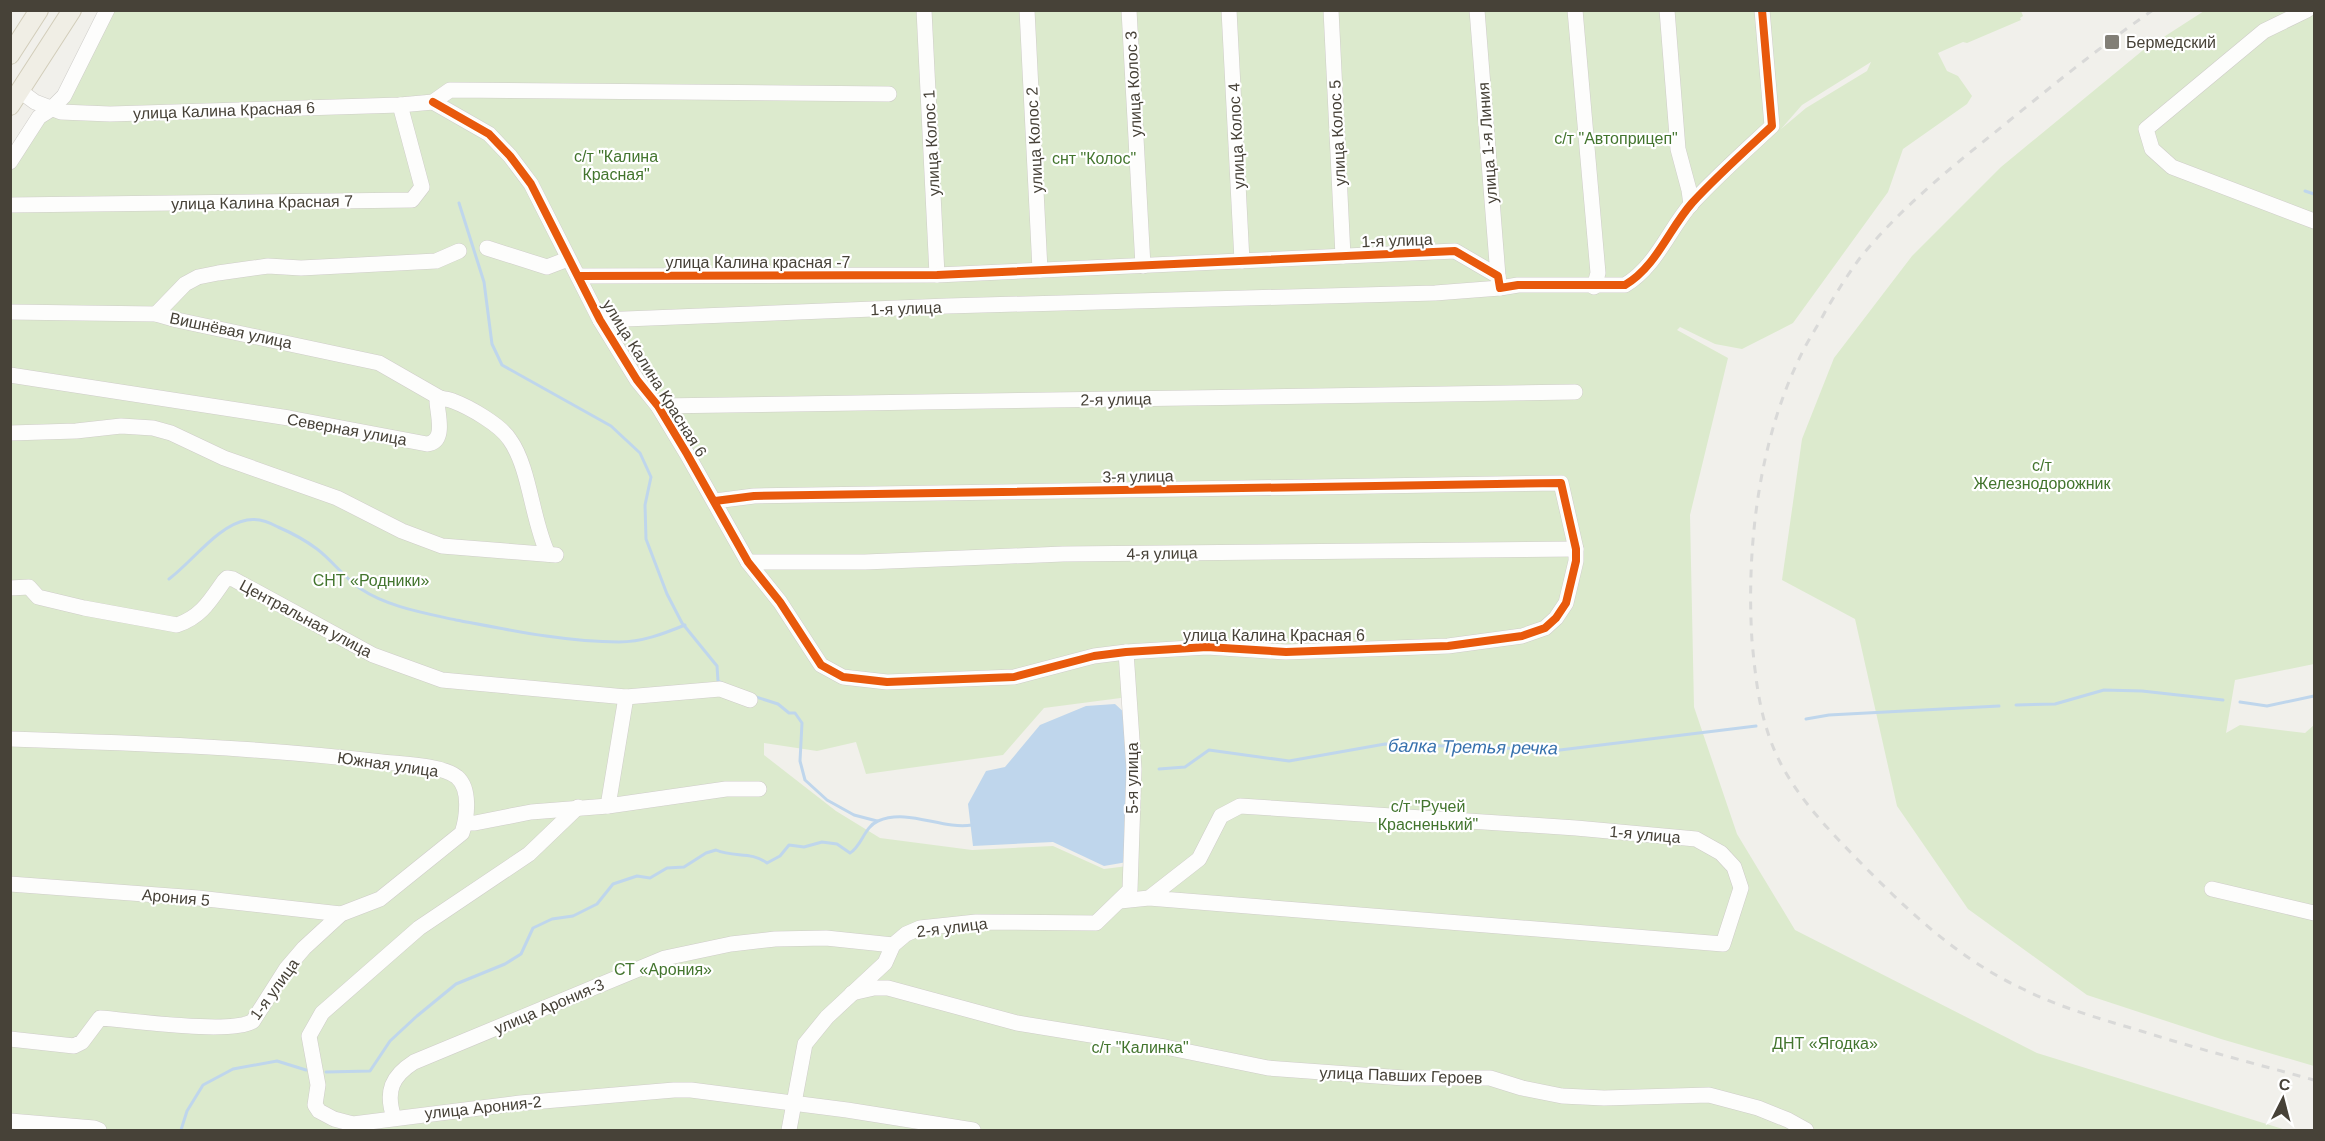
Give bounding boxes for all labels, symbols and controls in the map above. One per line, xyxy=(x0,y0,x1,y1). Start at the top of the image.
street label: улица Колос 3 xyxy=(1122,30,1145,137)
marker: Бермедский xyxy=(2103,33,2121,51)
place label: Бермедский xyxy=(2126,34,2216,51)
street label: улица Колос 5 xyxy=(1326,79,1349,186)
street label: улица Колос 4 xyxy=(1225,82,1248,189)
street label: улица 1-я Линия xyxy=(1475,82,1500,204)
street label: улица Колос 2 xyxy=(1023,86,1046,193)
street label: улица Колос 1 xyxy=(920,89,943,196)
street label: улица Калина Красная 6 xyxy=(133,99,315,122)
park label: с/т "Автоприцеп" xyxy=(1554,130,1678,147)
park label: с/т "Калина Красная" xyxy=(574,148,658,183)
park label: снт "Колос" xyxy=(1052,150,1136,167)
street label: улица Калина Красная 7 xyxy=(171,192,353,213)
street label: 1-я улица xyxy=(1361,231,1433,250)
street label: улица Калина красная -7 xyxy=(666,254,851,271)
street label: улица Калина Красная 6 xyxy=(599,297,710,460)
street label: 1-я улица xyxy=(870,299,942,318)
street label: Вишнёвая улица xyxy=(168,309,294,352)
street label: 2-я улица xyxy=(1080,390,1152,409)
street label: Северная улица xyxy=(286,411,408,448)
park label: с/т Железнодорожник xyxy=(1974,457,2111,492)
street label: 3-я улица xyxy=(1102,467,1174,486)
street label: 4-я улица xyxy=(1126,544,1198,563)
park label: СНТ «Родники» xyxy=(313,572,429,589)
street label: Центральная улица xyxy=(237,576,375,661)
street label: улица Калина Красная 6 xyxy=(1183,627,1365,644)
water label: балка Третья речка xyxy=(1388,736,1558,758)
street label: 5-я улица xyxy=(1124,742,1141,814)
street label: Южная улица xyxy=(336,749,440,780)
park label: с/т "Ручей Красненький" xyxy=(1378,798,1478,833)
street label: 1-я улица xyxy=(1609,823,1681,846)
street label: Арония 5 xyxy=(141,886,211,909)
street label: 2-я улица xyxy=(916,915,989,940)
street label: 1-я улица xyxy=(247,955,302,1023)
park label: СТ «Арония» xyxy=(614,961,712,978)
street label: улица Арония-3 xyxy=(492,976,607,1037)
park label: ДНТ «Ягодка» xyxy=(1772,1035,1878,1052)
park label: с/т "Калинка" xyxy=(1091,1039,1189,1056)
street label: улица Павших Героев xyxy=(1319,1064,1483,1087)
north arrow xyxy=(2253,1069,2313,1129)
text: С xyxy=(2278,1076,2292,1094)
street label: улица Арония-2 xyxy=(424,1093,543,1122)

